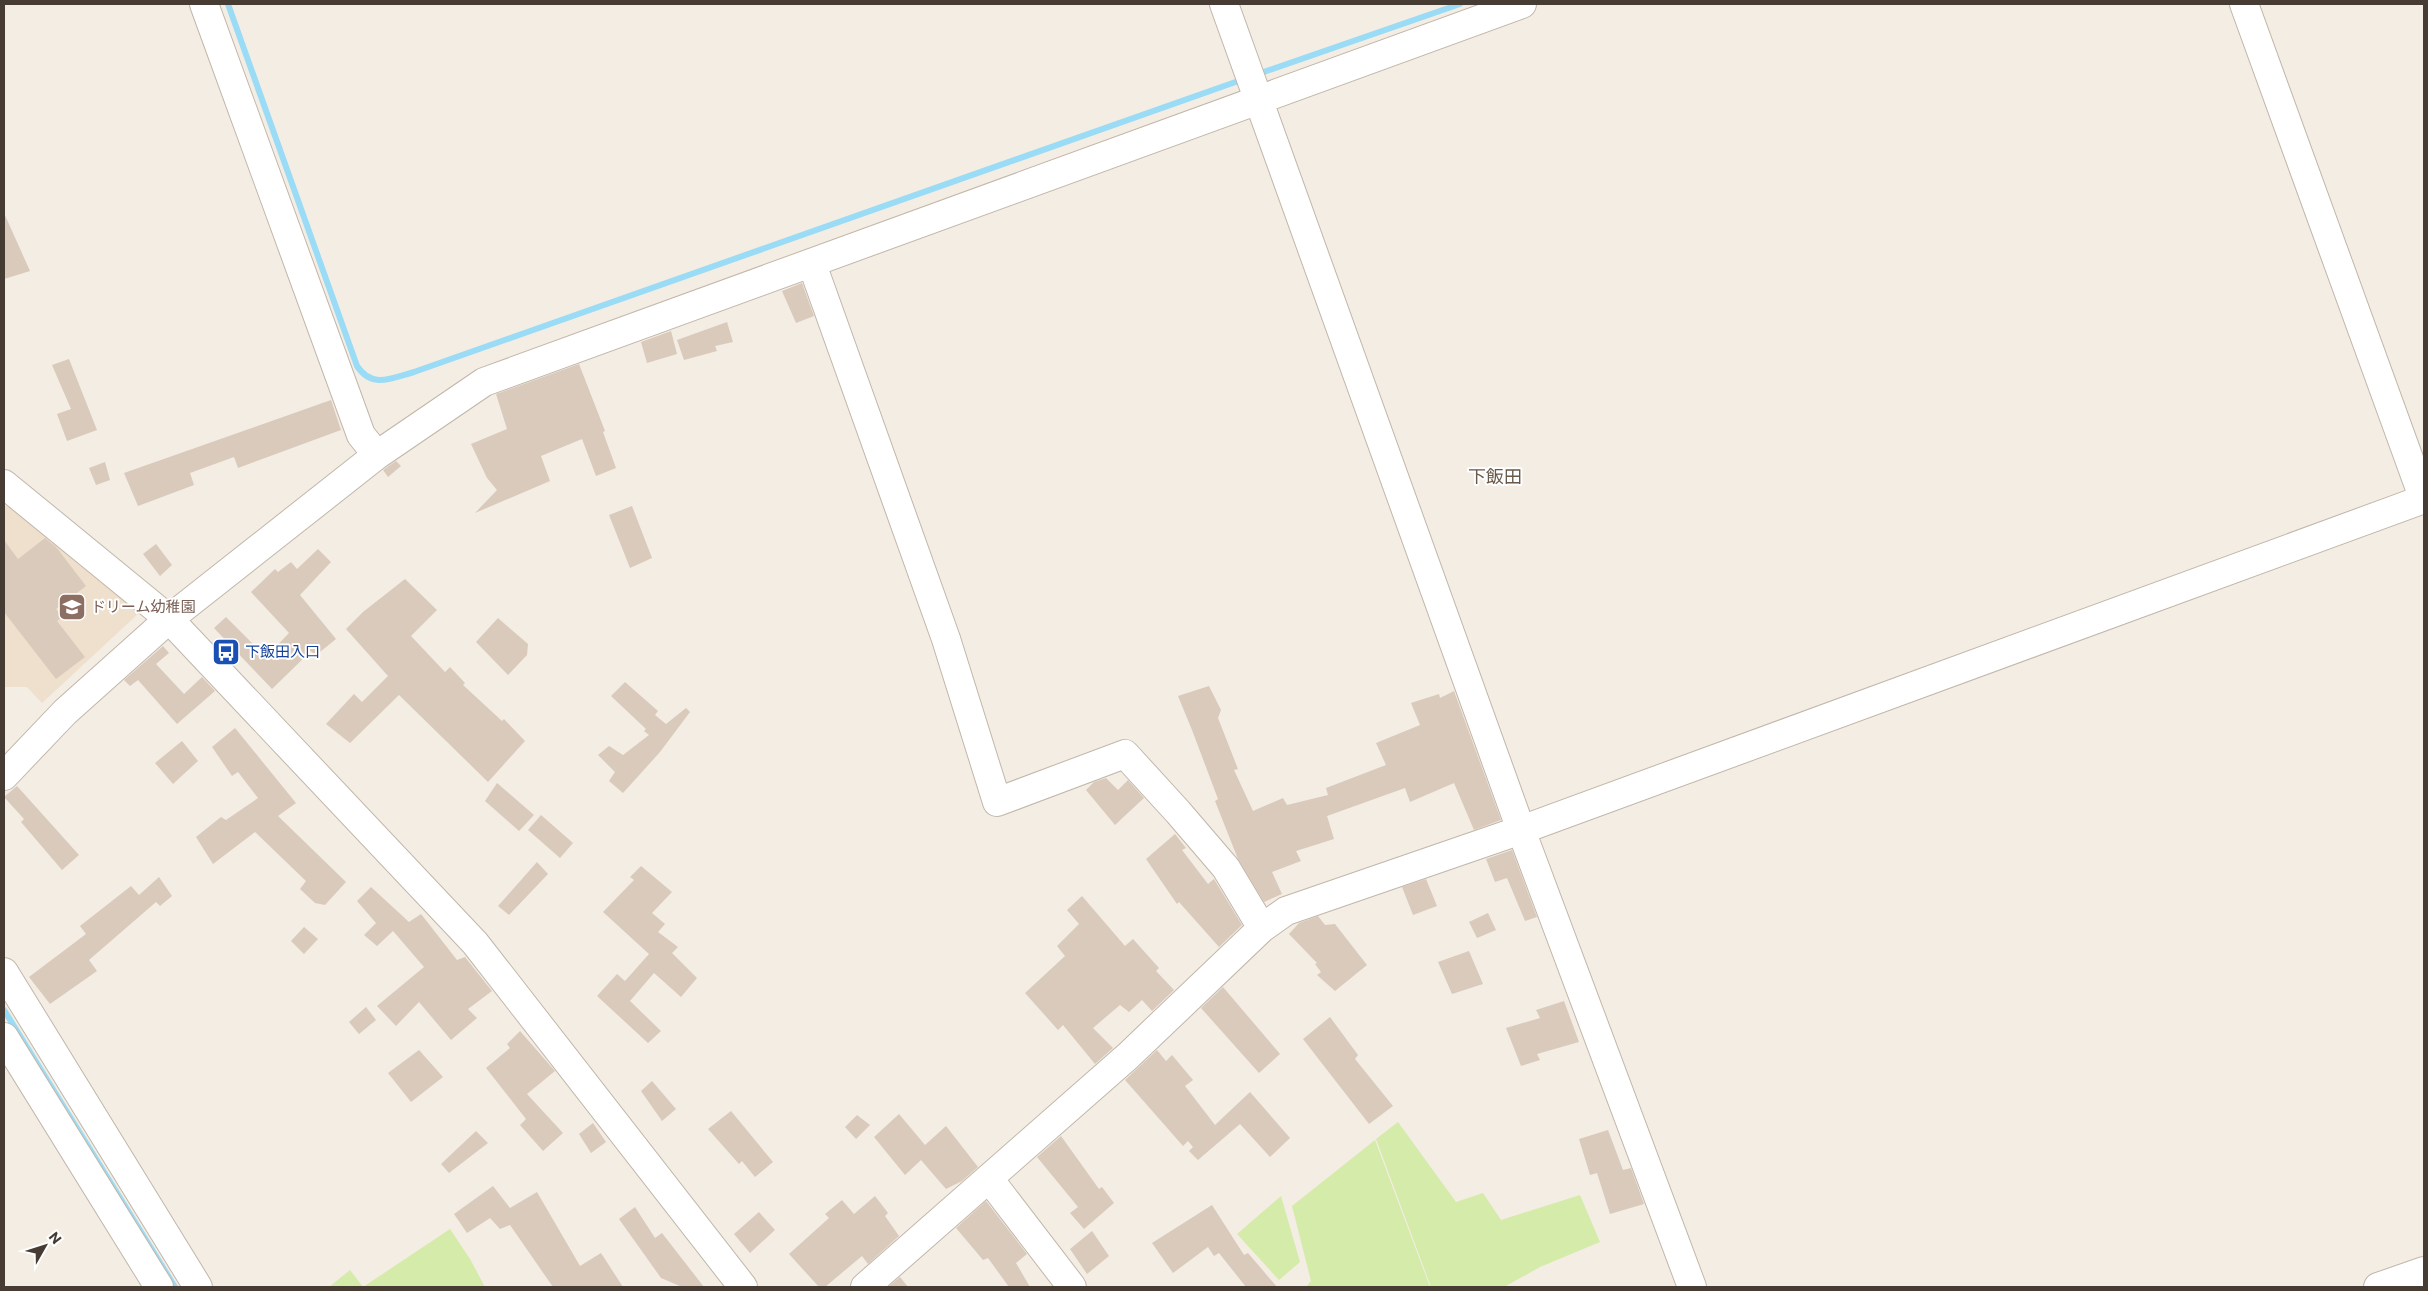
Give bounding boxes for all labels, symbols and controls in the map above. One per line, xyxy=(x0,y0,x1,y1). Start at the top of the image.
district label: 下飯田 xyxy=(1468,465,1522,487)
school or university icon: ドリーム幼稚園 xyxy=(57,592,87,622)
place label: ドリーム幼稚園 xyxy=(91,597,196,615)
bus stop icon: 下飯田入口 xyxy=(211,637,241,667)
place label: 下飯田入口 xyxy=(245,642,320,660)
north arrow xyxy=(20,1221,70,1271)
text: N xyxy=(46,1228,65,1247)

